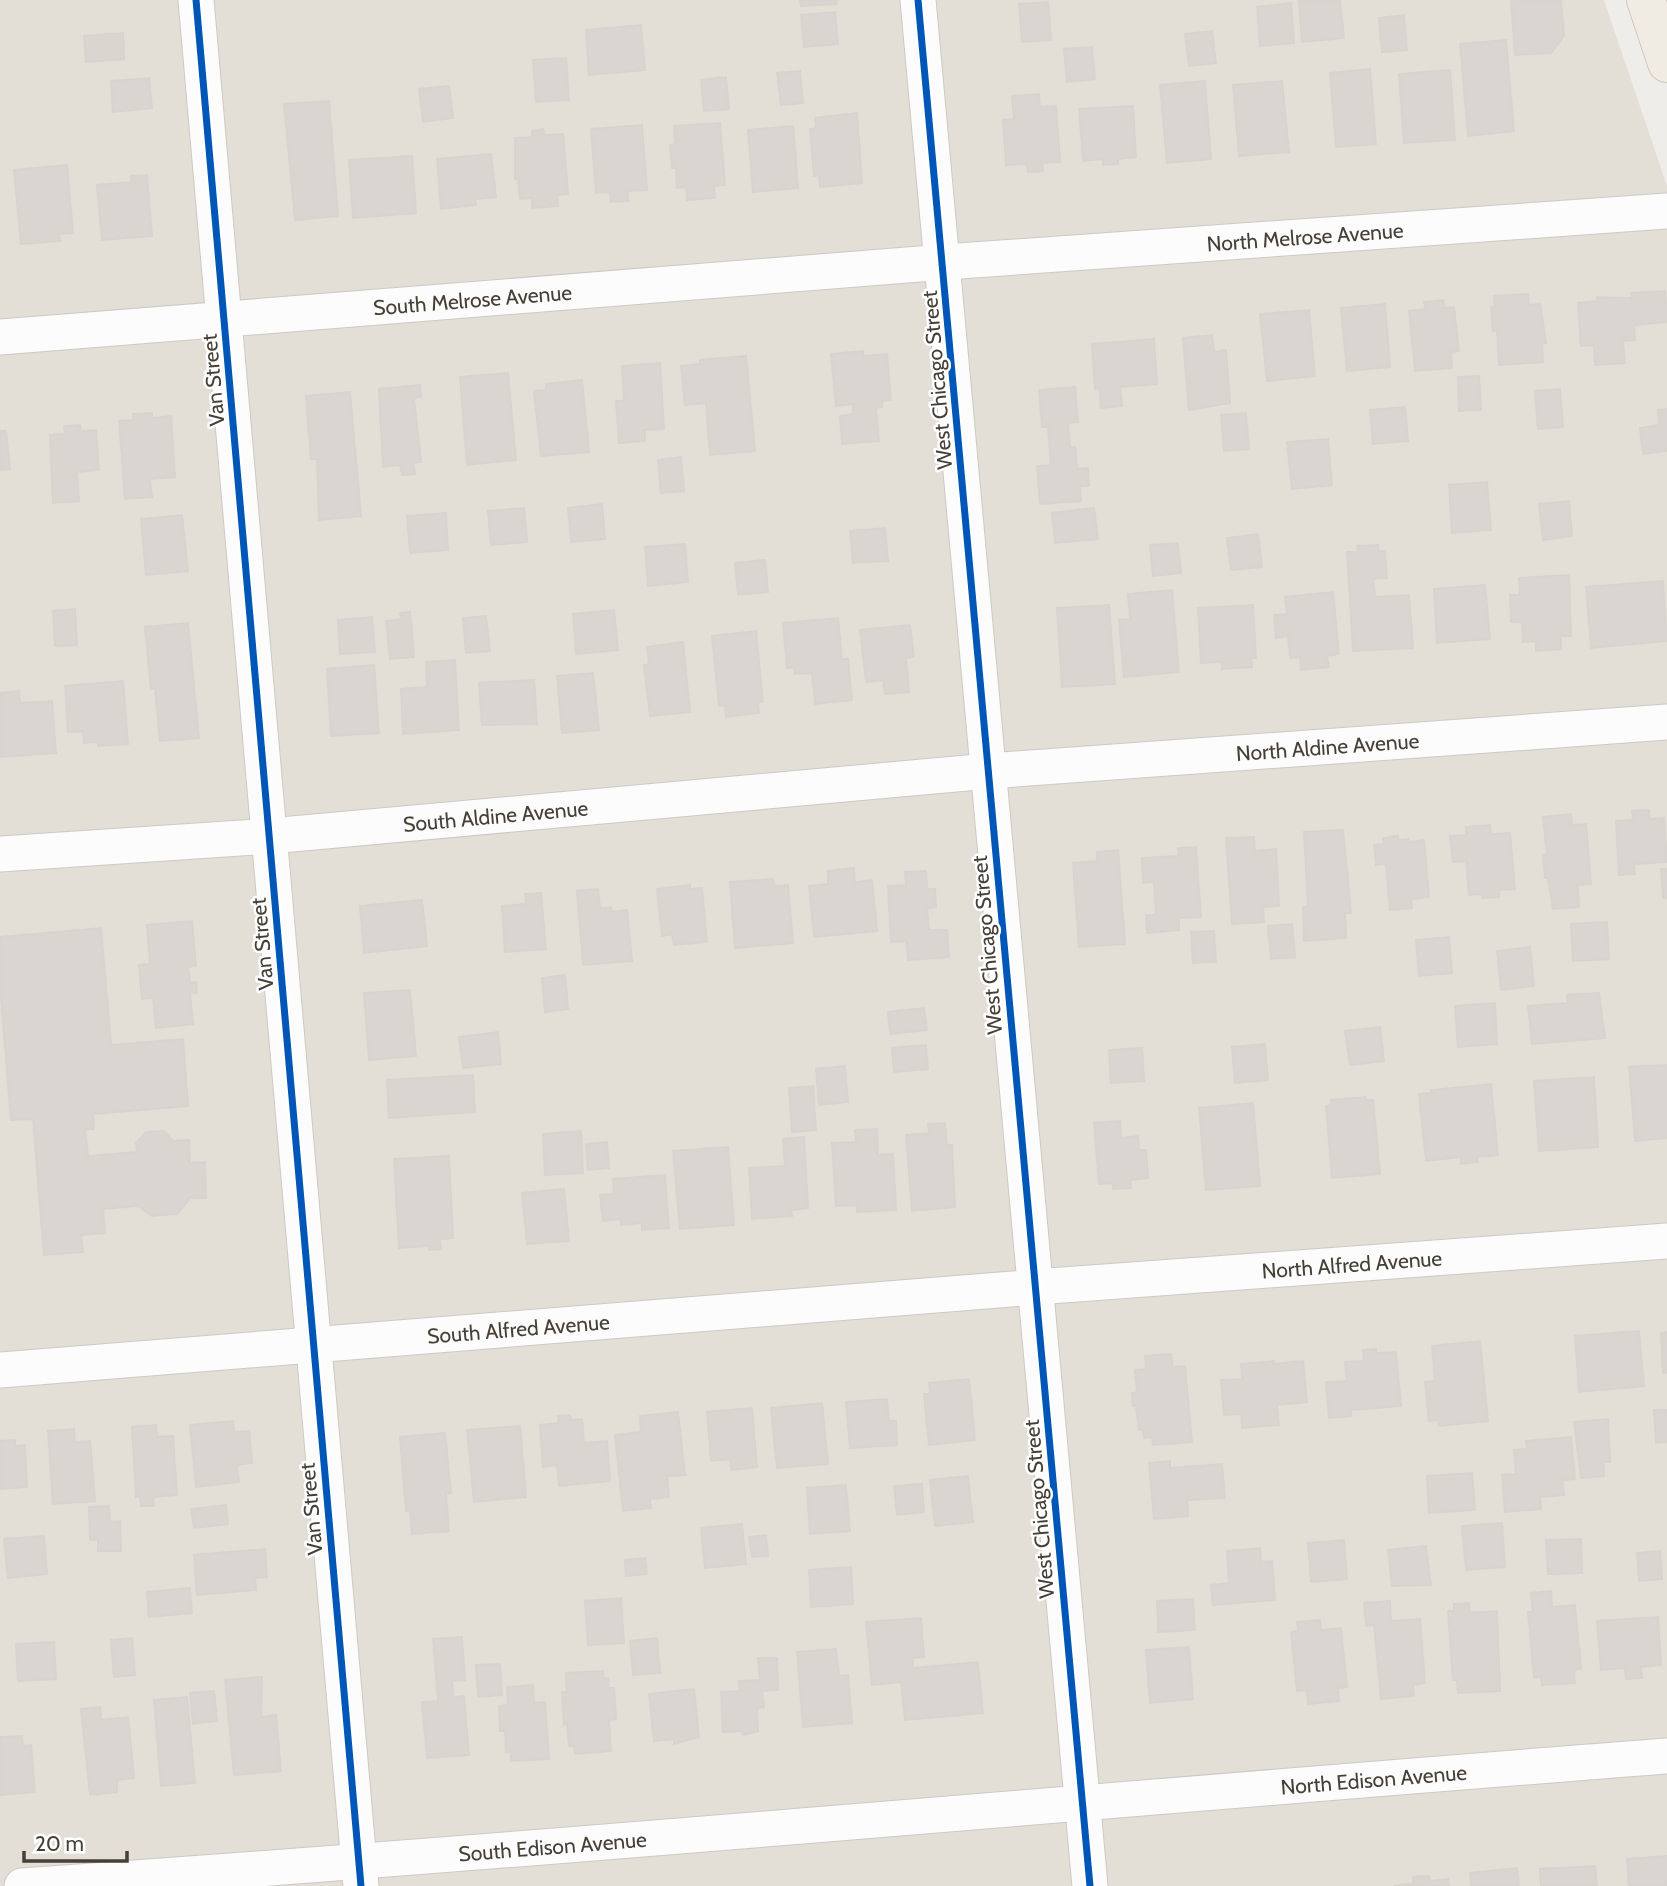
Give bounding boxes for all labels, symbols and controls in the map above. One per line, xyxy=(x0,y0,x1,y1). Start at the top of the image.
street label: North Melrose Avenue xyxy=(1206,217,1405,256)
street label: South Melrose Avenue xyxy=(372,279,573,320)
street label: West Chicago Street xyxy=(917,290,957,470)
street label: Van Street xyxy=(197,333,229,427)
street label: North Aldine Avenue xyxy=(1235,727,1420,766)
street label: South Aldine Avenue xyxy=(402,795,589,836)
street label: West Chicago Street xyxy=(967,855,1007,1035)
street label: Van Street xyxy=(246,897,278,991)
street label: North Alfred Avenue xyxy=(1261,1245,1443,1283)
street label: South Alfred Avenue xyxy=(426,1309,611,1348)
street label: West Chicago Street xyxy=(1019,1419,1059,1599)
street label: Van Street xyxy=(295,1462,327,1556)
street label: North Edison Avenue xyxy=(1280,1759,1468,1799)
scale bar xyxy=(24,1820,128,1864)
street label: South Edison Avenue xyxy=(457,1826,648,1866)
text: 20 m xyxy=(35,1831,84,1856)

